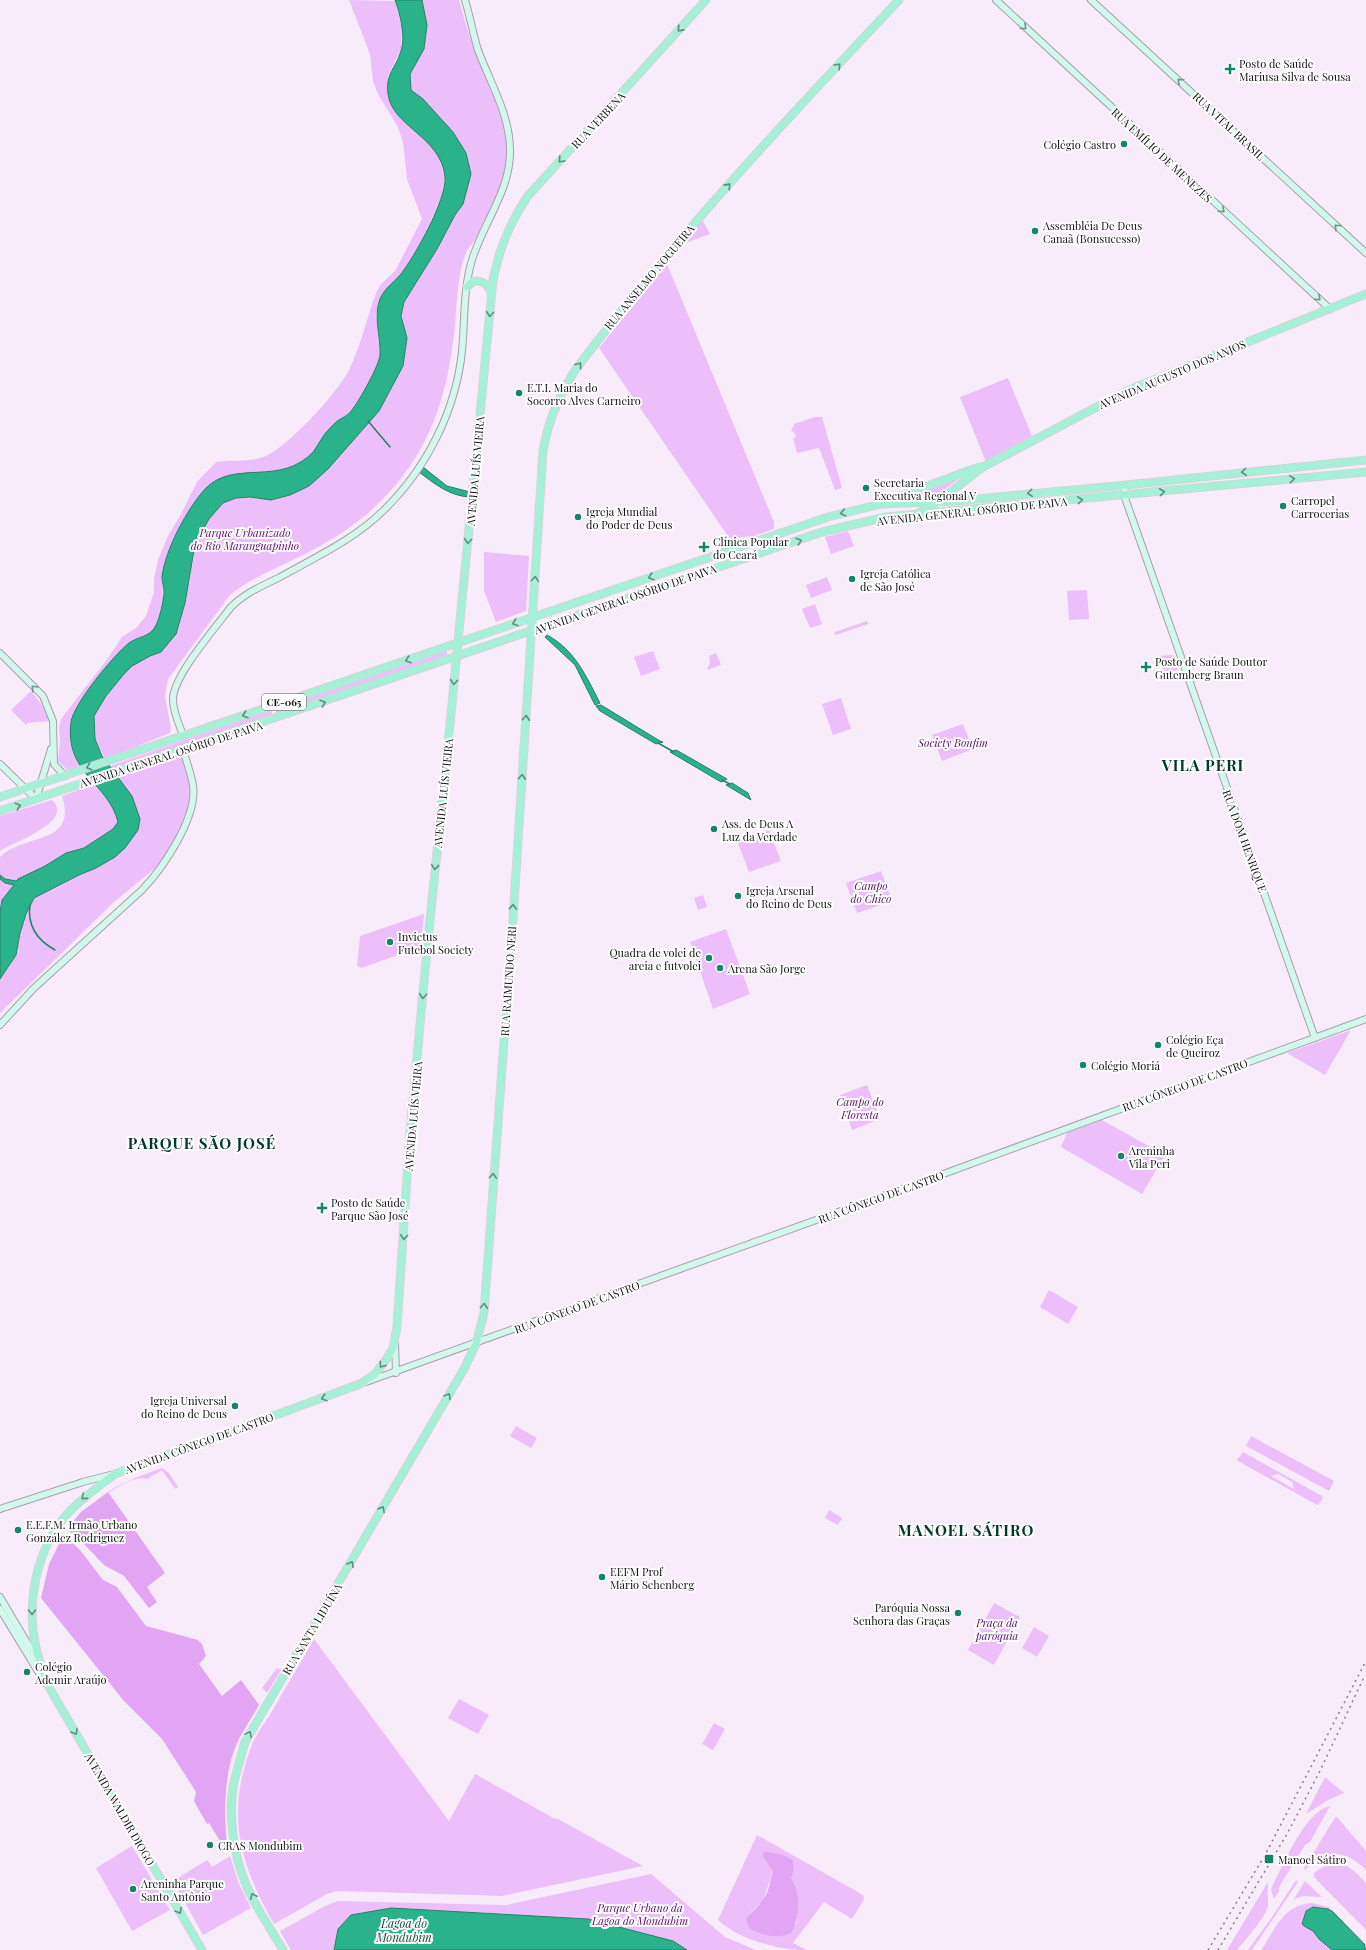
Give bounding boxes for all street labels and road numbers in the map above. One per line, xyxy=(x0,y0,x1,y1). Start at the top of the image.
street label: RUA VERBENA xyxy=(568,88,628,152)
street label: RUA VITAL BRASIL xyxy=(1190,89,1269,164)
street label: RUA EMÍLIO DE MENEZES xyxy=(1109,104,1215,206)
street label: RUA ANSELMO NOGUEIRA xyxy=(600,221,698,333)
street label: AVENIDA AUGUSTO DOS ANJOS xyxy=(1095,336,1248,412)
street label: AVENIDA LUÍS VIEIRA xyxy=(463,415,487,527)
street label: AVENIDA GENERAL OSÓRIO DE PAIVA xyxy=(875,494,1068,529)
street label: AVENIDA GENERAL OSÓRIO DE PAIVA xyxy=(531,561,718,638)
road number: CE-065 xyxy=(262,694,306,710)
street label: AVENIDA GENERAL OSÓRIO DE PAIVA xyxy=(77,717,264,791)
street label: AVENIDA LUÍS VIEIRA xyxy=(430,737,456,850)
street label: RUA DOM HENRIQUE xyxy=(1219,788,1271,895)
street label: RUA RAIMUNDO NERI xyxy=(497,925,519,1037)
street label: RUA CÔNEGO DE CASTRO xyxy=(1120,1055,1250,1115)
street label: AVENIDA LUÍS VIEIRA xyxy=(401,1060,425,1172)
street label: RUA CÔNEGO DE CASTRO xyxy=(816,1167,946,1227)
street label: RUA CÔNEGO DE CASTRO xyxy=(512,1277,642,1337)
street label: AVENIDA CÔNEGO DE CASTRO xyxy=(122,1409,276,1477)
street label: RUA SANTA LIDUÍNA xyxy=(279,1580,345,1678)
street label: AVENIDA WALDIR DIOGO xyxy=(81,1749,158,1868)

